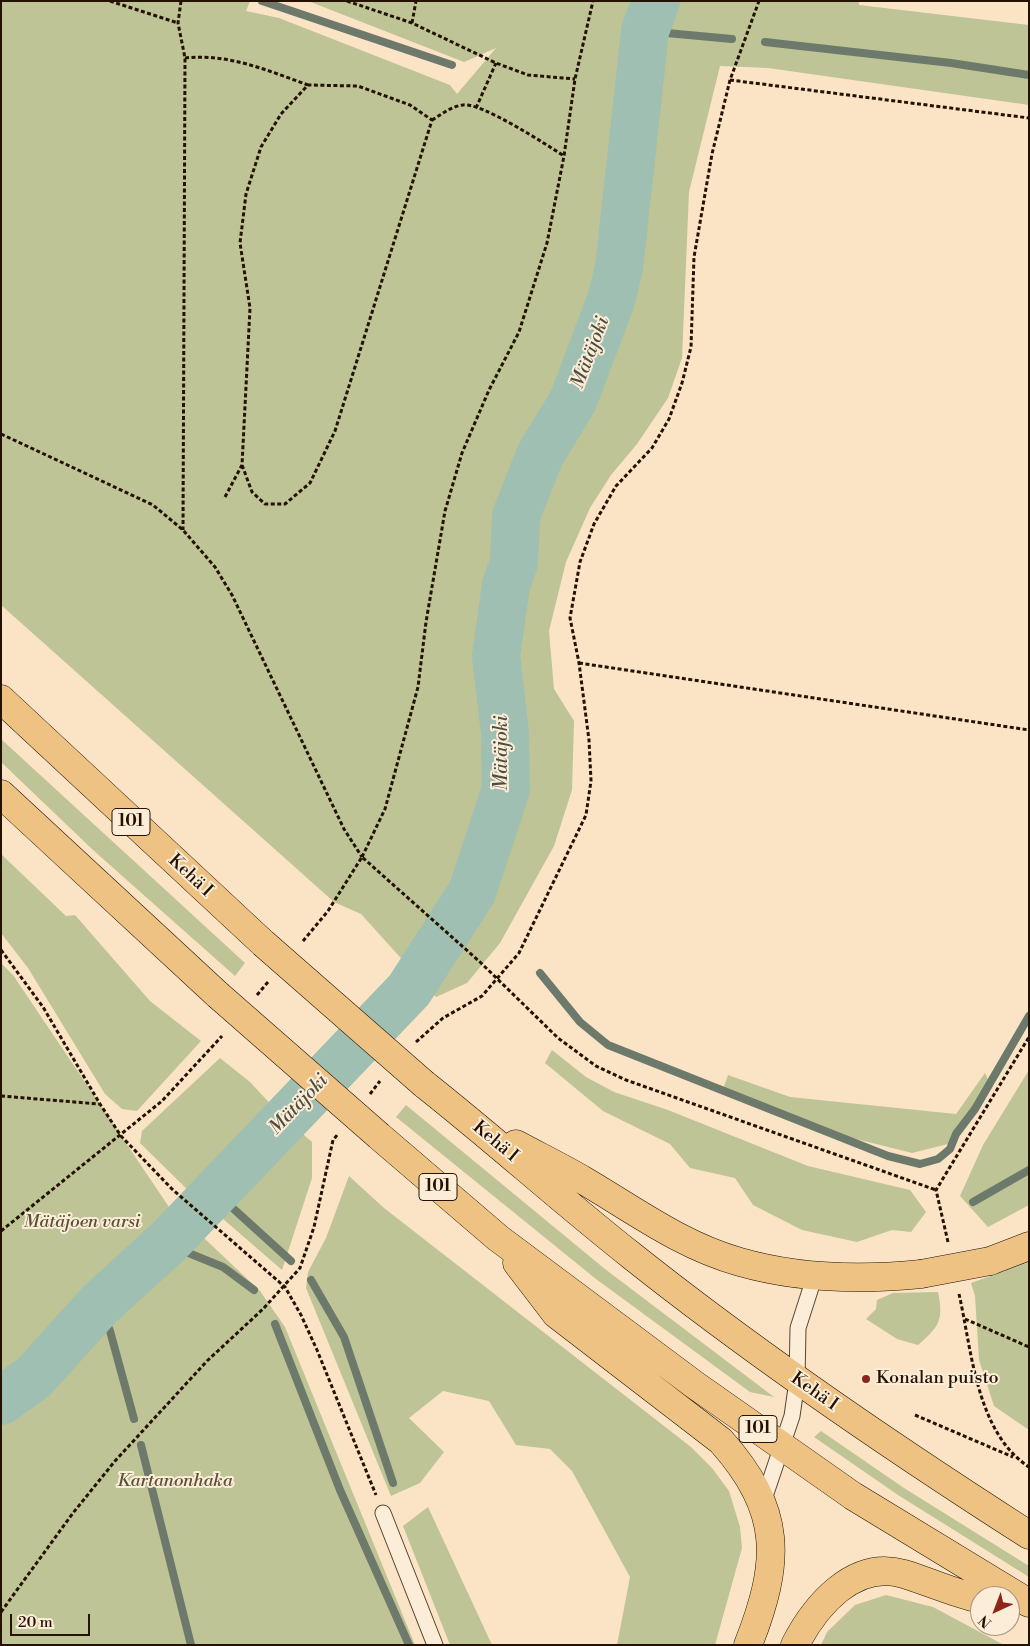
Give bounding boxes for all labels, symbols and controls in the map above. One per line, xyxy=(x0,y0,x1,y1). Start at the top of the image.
water label: Mätäjoki xyxy=(567,314,615,392)
water label: Mätäjoki xyxy=(491,715,513,791)
road number: 101 xyxy=(112,809,150,836)
street label: Kehä I xyxy=(163,850,217,902)
water label: Mätäjoki xyxy=(265,1070,333,1140)
street label: Kehä I xyxy=(468,1117,522,1167)
road number: 101 xyxy=(419,1174,457,1200)
park label: Mätäjoen varsi xyxy=(23,1212,141,1234)
street label: Kehä I xyxy=(786,1368,842,1416)
place label: Konalan puisto xyxy=(876,1368,999,1390)
marker: Konalan puisto xyxy=(860,1373,872,1385)
road number: 101 xyxy=(739,1416,777,1442)
park label: Kartanonhaka xyxy=(117,1471,233,1493)
north arrow xyxy=(970,1586,1020,1636)
scale bar xyxy=(12,1604,92,1636)
text: N xyxy=(975,1611,996,1632)
text: 20 m xyxy=(18,1613,53,1632)

